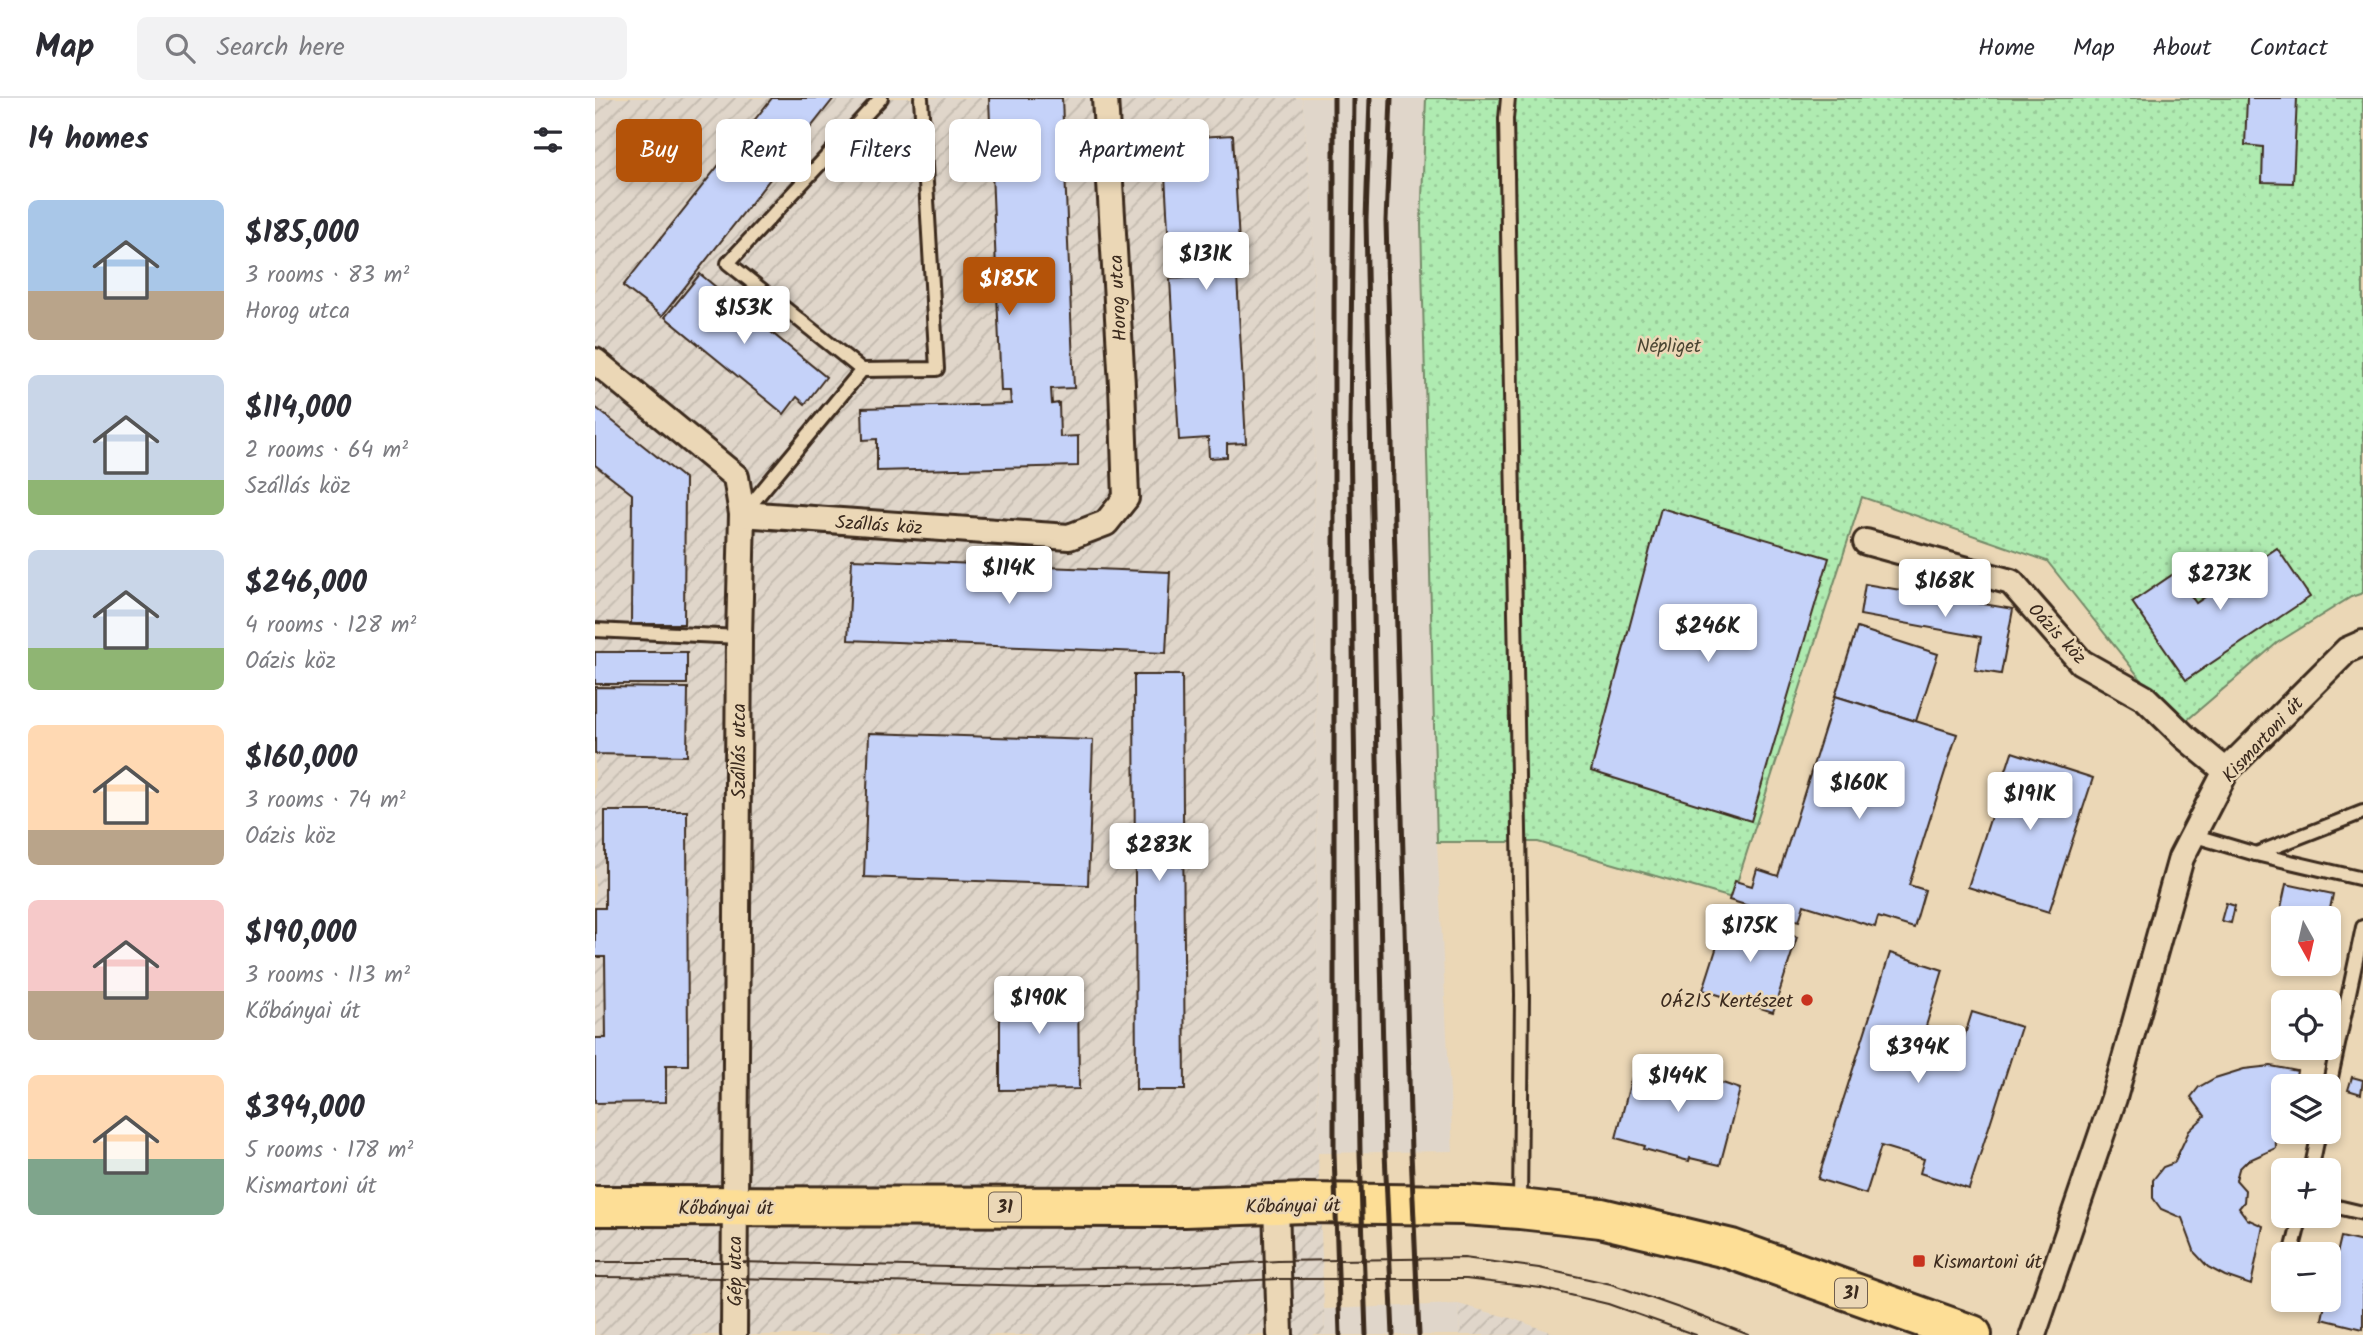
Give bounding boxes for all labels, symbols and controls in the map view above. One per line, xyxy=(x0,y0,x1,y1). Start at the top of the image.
search box xyxy=(137,17,627,80)
text: Map xyxy=(35,22,95,75)
text: Search here xyxy=(217,27,345,69)
icon: search xyxy=(161,29,199,67)
text: Home xyxy=(1978,29,2035,68)
text: Map xyxy=(2073,29,2115,68)
text: About xyxy=(2153,29,2211,68)
text: Contact xyxy=(2249,29,2328,68)
text: 14 homes xyxy=(28,116,149,164)
chip: Buy xyxy=(616,119,702,182)
chip: Rent xyxy=(716,119,811,182)
chip: Filters xyxy=(825,119,935,182)
chip: New xyxy=(949,119,1041,182)
chip: Apartment xyxy=(1055,119,1209,182)
icon: filters xyxy=(529,121,567,159)
text: $185,000 xyxy=(245,210,359,258)
icon: home xyxy=(84,228,168,312)
pin: $131K xyxy=(1157,232,1255,292)
text: $131K xyxy=(1179,237,1233,273)
street label: Horog utca xyxy=(1102,254,1136,342)
text: 3 rooms · 83 m² xyxy=(245,258,409,294)
pin: $185K xyxy=(960,258,1058,317)
text: $185K xyxy=(979,262,1039,298)
pin: $153K xyxy=(695,286,793,346)
text: $153K xyxy=(715,291,773,327)
text: Horog utca xyxy=(245,294,350,330)
park label: Népliget xyxy=(1637,332,1702,362)
text: $114,000 xyxy=(245,385,351,433)
icon: home xyxy=(84,403,168,487)
text: 2 rooms · 64 m² xyxy=(245,433,408,469)
text: Szállás köz xyxy=(245,469,351,505)
street label: Szállás köz xyxy=(834,508,923,544)
pin: $114K xyxy=(960,546,1058,606)
text: $114K xyxy=(982,551,1036,587)
pin: $273K xyxy=(2171,552,2269,612)
text: $273K xyxy=(2188,557,2252,593)
text: $246,000 xyxy=(245,560,367,608)
pin: $168K xyxy=(1896,560,1994,619)
text: $168K xyxy=(1915,564,1975,600)
icon: home xyxy=(84,578,168,662)
street label: Oázis köz xyxy=(2020,597,2093,672)
pin: $246K xyxy=(1659,604,1757,664)
text: 4 rooms · 128 m² xyxy=(245,608,416,644)
text: $246K xyxy=(1675,609,1741,645)
text: Oázis köz xyxy=(245,644,336,680)
street label: Kismartoni út xyxy=(2215,690,2312,790)
street label: Szállás utca xyxy=(725,703,755,799)
text: $160,000 xyxy=(245,735,358,783)
icon: home xyxy=(84,753,168,837)
pin: $160K xyxy=(1810,762,1908,821)
text: $160K xyxy=(1830,766,1888,802)
pin: $191K xyxy=(1981,772,2079,832)
text: $191K xyxy=(2004,777,2057,813)
text: 3 rooms · 74 m² xyxy=(245,783,406,819)
text: Oázis köz xyxy=(245,819,336,855)
pin: $283K xyxy=(1110,824,1208,883)
text: $283K xyxy=(1125,828,1193,864)
pin: $175K xyxy=(1701,904,1799,964)
north arrow xyxy=(2271,906,2341,976)
map controls xyxy=(2271,906,2341,1312)
text: $175K xyxy=(1722,909,1778,945)
text: $190,000 xyxy=(245,910,356,958)
icon: home xyxy=(84,928,168,1012)
text: 3 rooms · 113 m² xyxy=(245,958,410,994)
pin: $190K xyxy=(990,976,1088,1036)
text: $190K xyxy=(1010,981,1068,1017)
place label: OÁZIS Kertészet xyxy=(1660,987,1794,1017)
button: locate xyxy=(2271,990,2341,1060)
marker: OÁZIS Kertészet xyxy=(1799,992,1815,1008)
text: Kőbányai út xyxy=(245,994,360,1030)
pin: $394K xyxy=(1869,1026,1967,1085)
text: $394K xyxy=(1886,1030,1950,1066)
pin: $144K xyxy=(1629,1054,1727,1114)
text: $144K xyxy=(1648,1059,1708,1095)
button: layers xyxy=(2271,1074,2341,1144)
text: $394,000 xyxy=(245,1085,365,1133)
icon: home xyxy=(84,1103,168,1187)
text: 5 rooms · 178 m² xyxy=(245,1133,413,1169)
button: + xyxy=(2271,1158,2341,1228)
text: Kismartoni út xyxy=(245,1169,377,1205)
street label: Kőbányai út xyxy=(1245,1191,1342,1223)
road number: 31 xyxy=(989,1192,1021,1222)
street label: Kőbányai út xyxy=(678,1194,774,1224)
street label: Gép utca xyxy=(721,1236,751,1306)
button: − xyxy=(2271,1242,2341,1312)
place label: Kismartoni út xyxy=(1933,1248,2042,1278)
marker: Kismartoni út xyxy=(1911,1253,1927,1269)
road number: 31 xyxy=(1835,1278,1867,1308)

